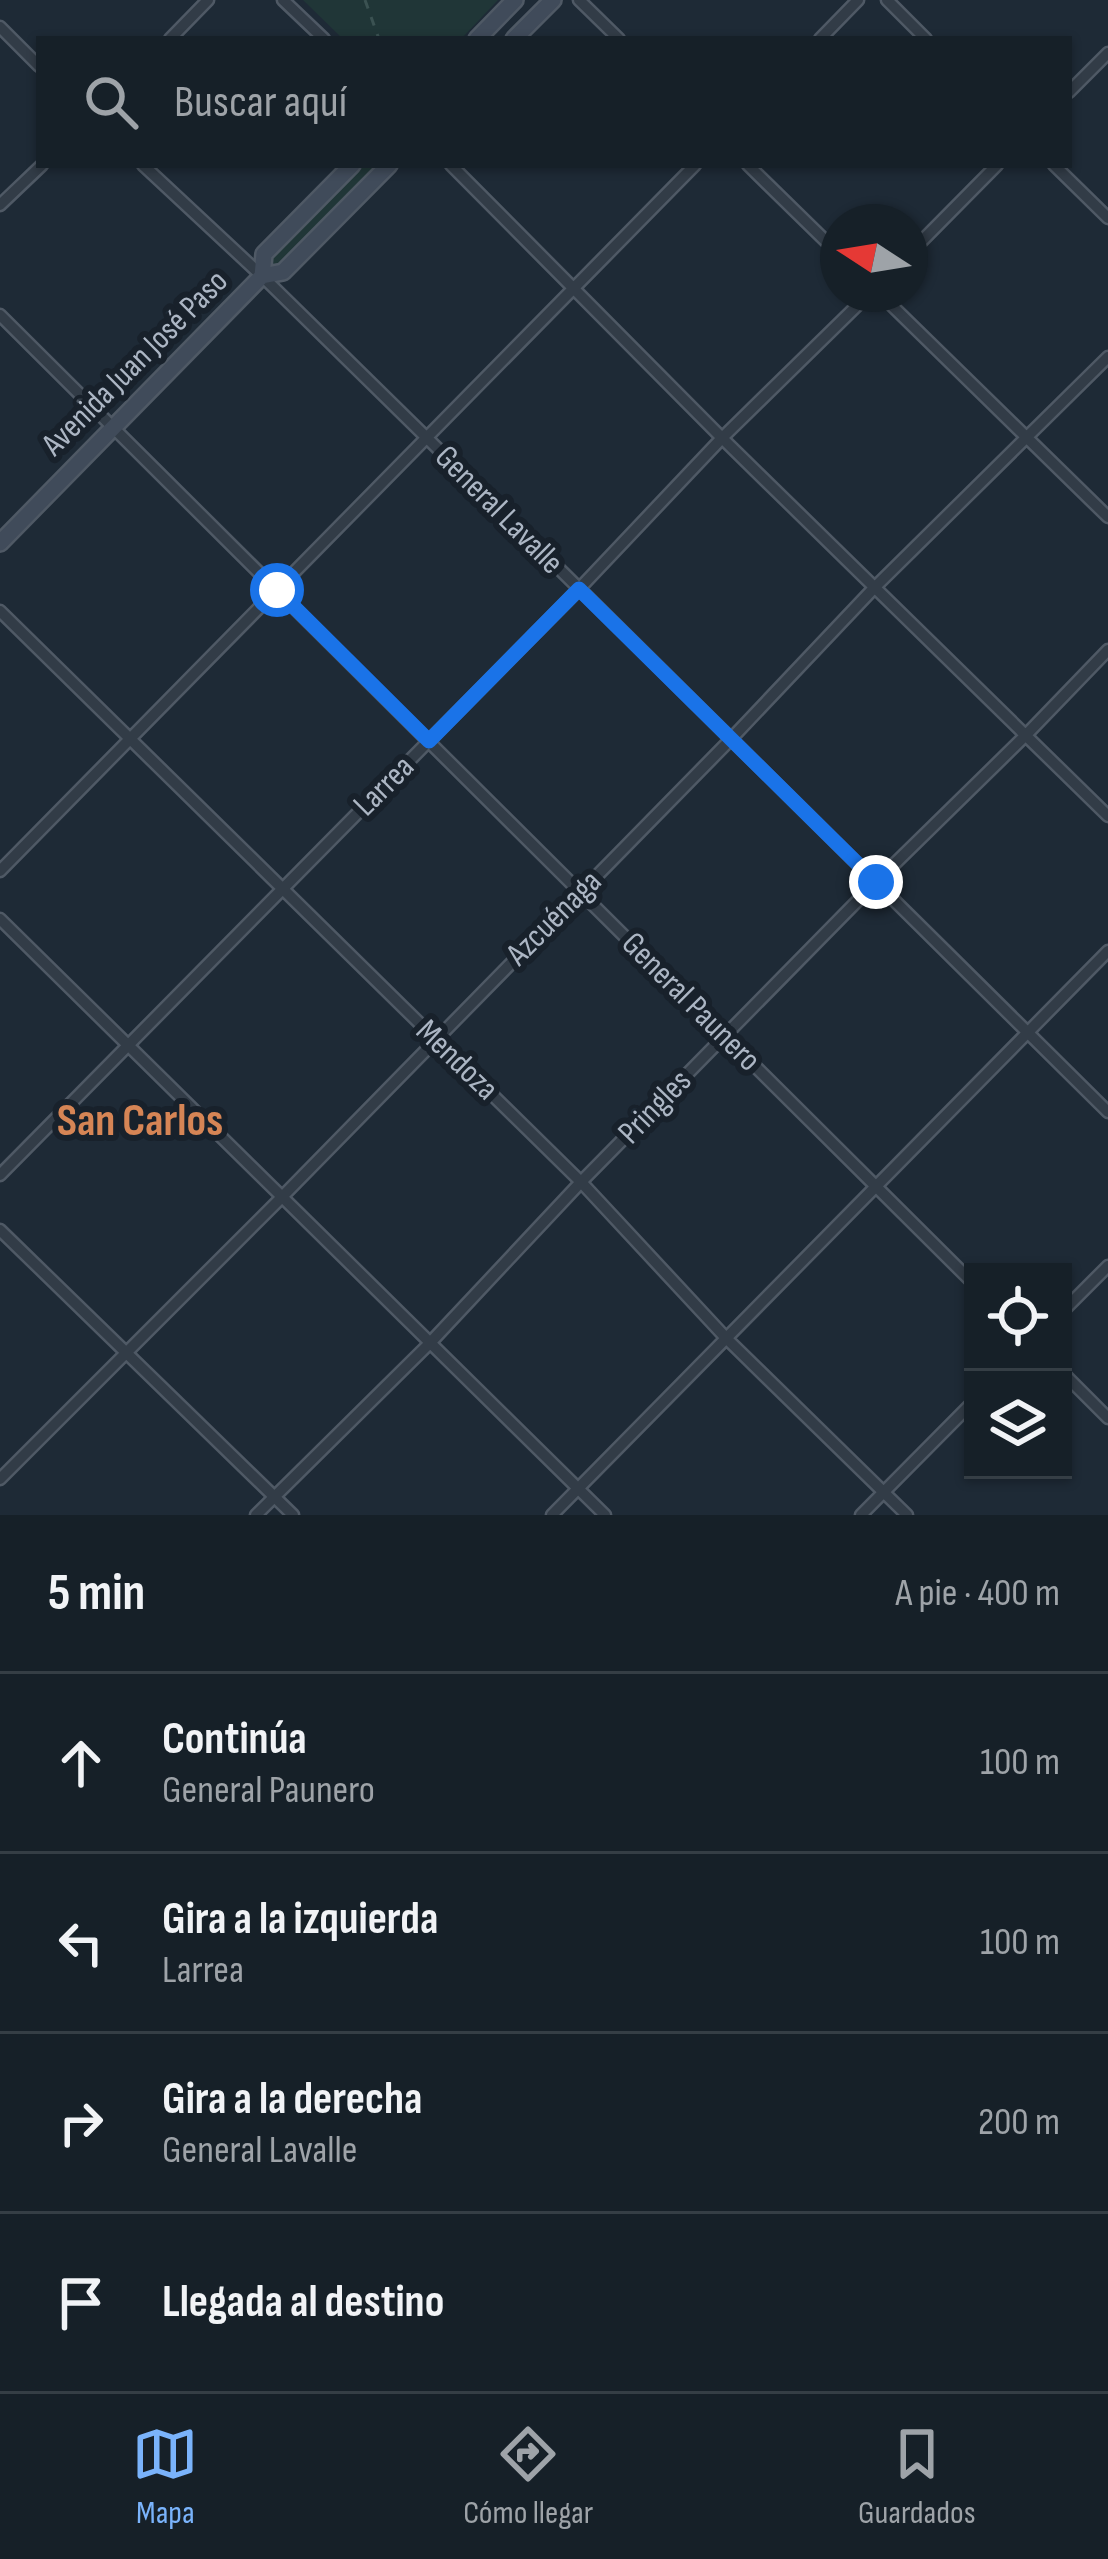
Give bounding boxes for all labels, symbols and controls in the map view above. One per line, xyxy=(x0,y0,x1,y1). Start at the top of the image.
search box xyxy=(36,36,1072,168)
icon: search xyxy=(78,69,144,135)
text: Buscar aquí xyxy=(174,75,347,130)
north arrow xyxy=(820,204,928,312)
street label: Avenida Juan José Paso xyxy=(33,262,236,465)
street label: General Lavalle xyxy=(426,437,572,583)
route start xyxy=(250,563,304,617)
street label: Larrea xyxy=(345,747,423,825)
route end xyxy=(849,855,903,909)
street label: Azcuénaga xyxy=(497,862,610,975)
street label: General Paunero xyxy=(613,924,769,1080)
street label: Mendoza xyxy=(408,1011,506,1109)
street label: Pringles xyxy=(610,1061,700,1153)
district label: San Carlos xyxy=(57,1094,223,1149)
map controls xyxy=(964,1263,1072,1479)
button: locate xyxy=(964,1263,1072,1371)
button: layers xyxy=(964,1371,1072,1479)
text: 5 min xyxy=(48,1563,145,1624)
text: A pie · 400 m xyxy=(896,1570,1060,1617)
text: Continúa xyxy=(162,1712,307,1767)
icon: ahead xyxy=(48,1730,114,1796)
text: 100 m xyxy=(980,1739,1060,1786)
text: General Paunero xyxy=(162,1767,375,1814)
text: Gira a la izquierda xyxy=(162,1892,438,1947)
icon: left xyxy=(48,1910,114,1976)
text: 100 m xyxy=(980,1919,1060,1966)
text: Larrea xyxy=(162,1947,244,1994)
text: Gira a la derecha xyxy=(162,2072,422,2127)
icon: right xyxy=(48,2090,114,2156)
text: 200 m xyxy=(978,2099,1060,2146)
text: General Lavalle xyxy=(162,2127,358,2174)
icon: arrive xyxy=(48,2270,114,2336)
text: Llegada al destino xyxy=(162,2275,444,2330)
tab: Mapa xyxy=(132,2421,198,2533)
tab: Cómo llegar xyxy=(463,2421,593,2533)
tab: Guardados xyxy=(858,2421,976,2533)

